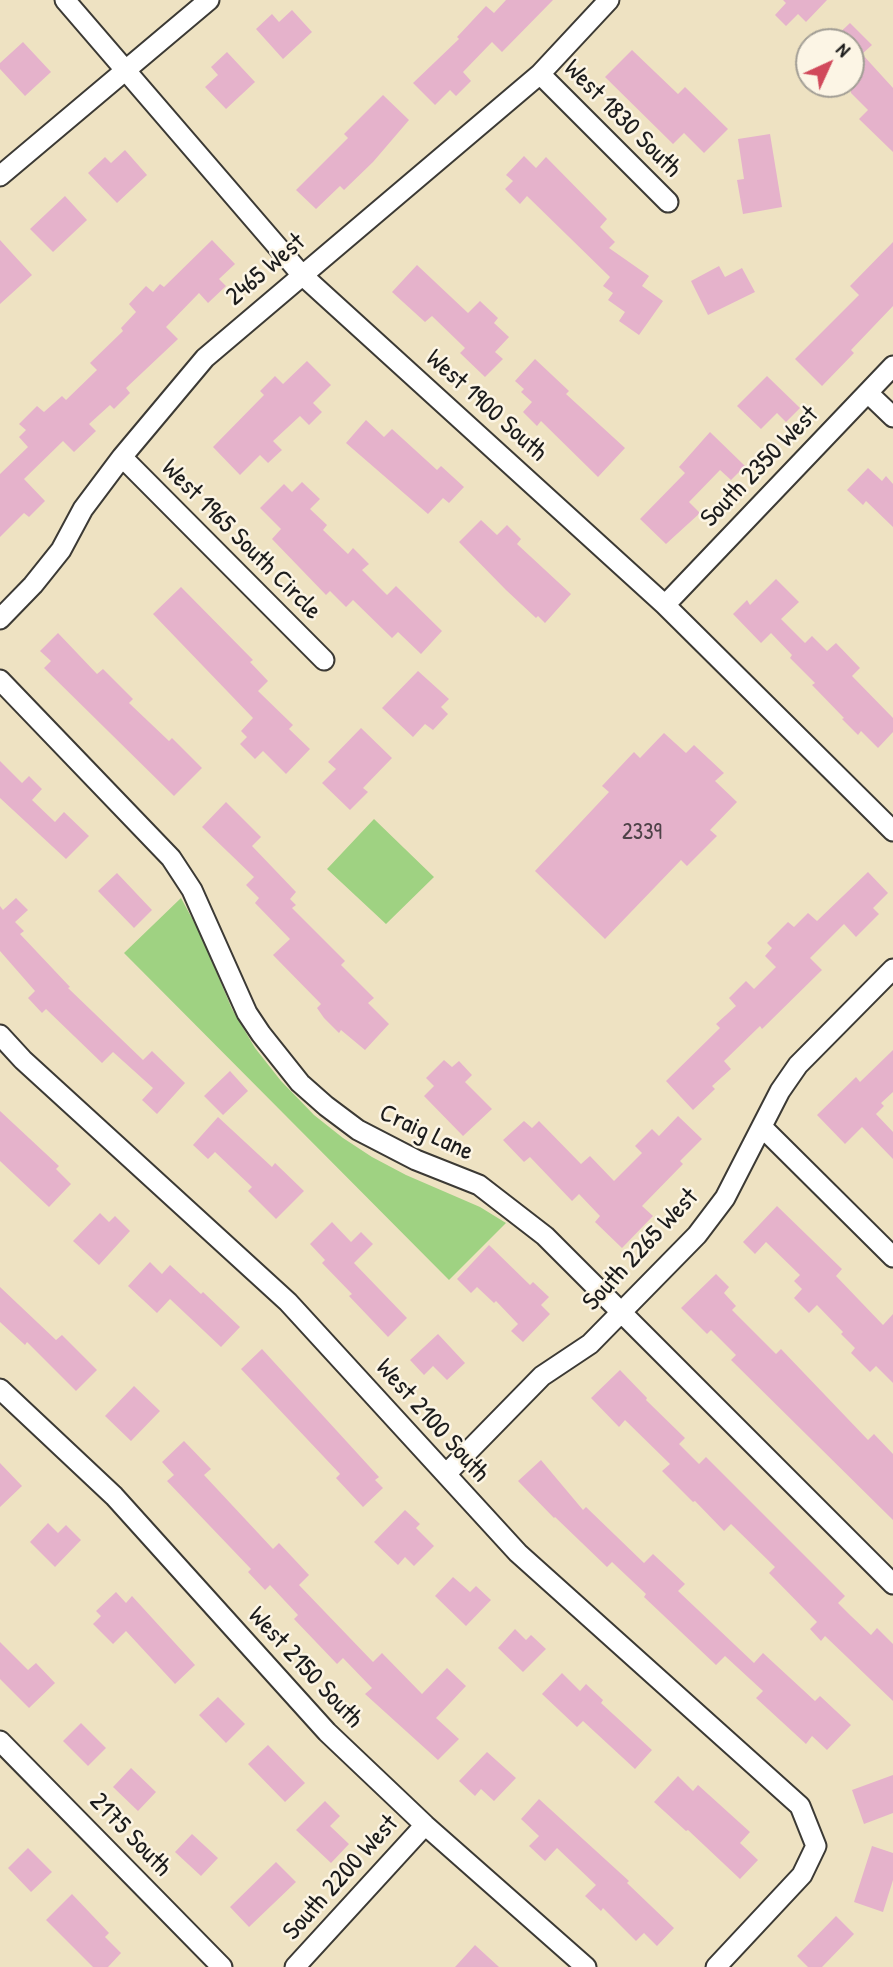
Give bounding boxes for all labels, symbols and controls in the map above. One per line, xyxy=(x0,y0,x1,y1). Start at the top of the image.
north arrow xyxy=(795,28,865,98)
text: N xyxy=(831,37,856,62)
street label: West 1830 South xyxy=(557,54,687,184)
street label: 2465 West xyxy=(220,227,312,313)
street label: West 1900 South xyxy=(419,343,553,469)
street label: South 2350 West xyxy=(694,400,826,534)
street label: West 1965 South Circle xyxy=(154,453,328,627)
house number: 2339 xyxy=(622,819,662,847)
street label: Craig Lane xyxy=(374,1098,478,1168)
street label: South 2265 West xyxy=(577,1182,705,1318)
street label: West 2100 South xyxy=(369,1353,495,1489)
street label: West 2150 South xyxy=(241,1601,369,1735)
street label: 2175 South xyxy=(83,1787,177,1883)
street label: South 2200 West xyxy=(277,1809,405,1947)

